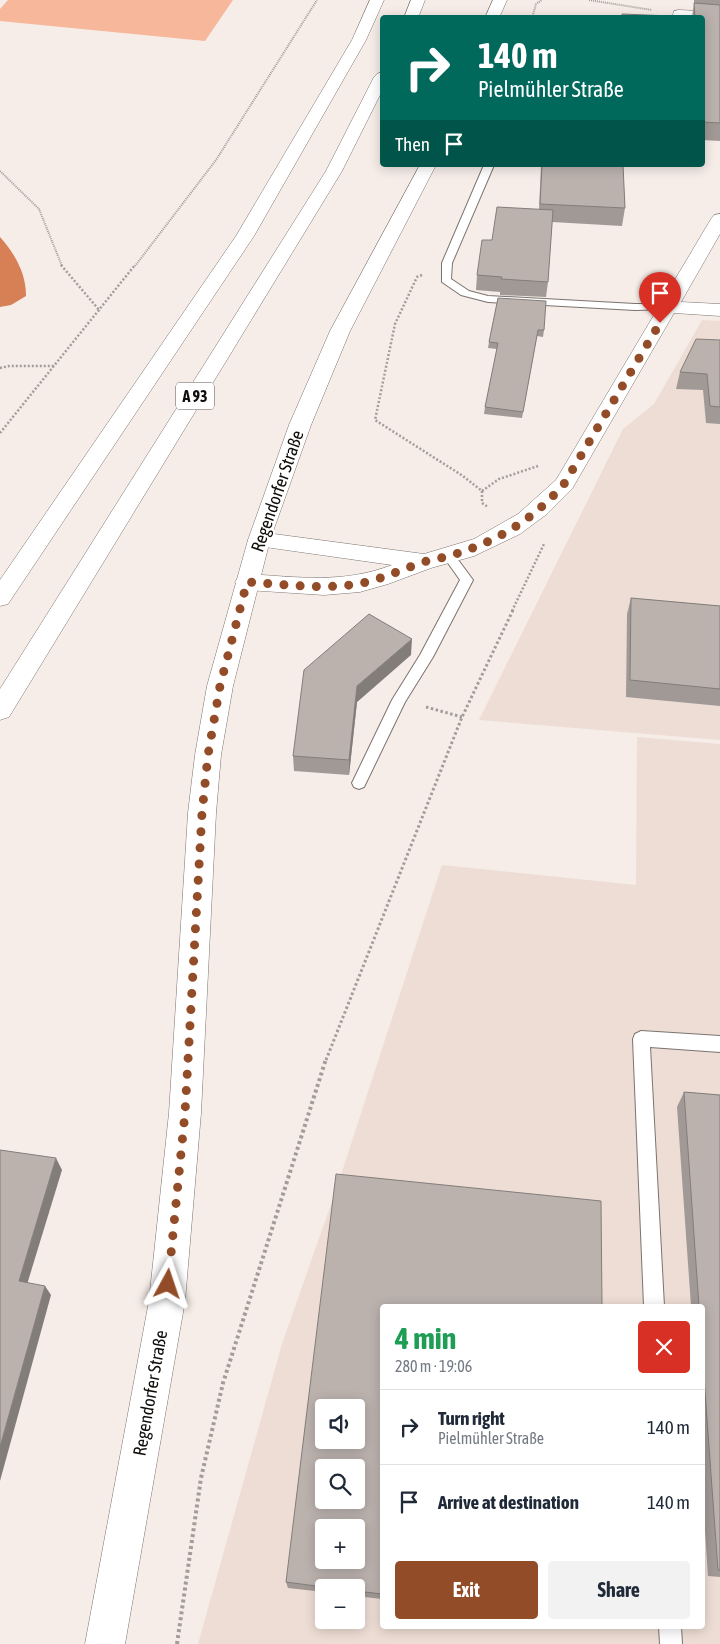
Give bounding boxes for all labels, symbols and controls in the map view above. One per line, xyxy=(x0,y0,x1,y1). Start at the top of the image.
icon: right xyxy=(395,35,460,100)
text: 140 m xyxy=(478,35,557,75)
text: Pielmühler Straße xyxy=(478,76,624,102)
icon: arrive xyxy=(440,130,468,158)
text: Then xyxy=(395,133,430,155)
pin xyxy=(639,272,681,323)
icon: arrive xyxy=(646,279,674,307)
road number: A 93 xyxy=(176,382,214,410)
street label: Regendorfer Straße xyxy=(246,427,308,555)
position arrow xyxy=(141,1257,193,1309)
text: 4 min xyxy=(395,1321,456,1355)
button: close xyxy=(638,1321,690,1373)
street label: Regendorfer Straße xyxy=(129,1329,171,1457)
text: 280 m · 19:06 xyxy=(395,1357,472,1375)
map controls xyxy=(315,1399,365,1629)
button: sound xyxy=(315,1399,365,1449)
text: Turn right xyxy=(438,1407,505,1429)
icon: right xyxy=(395,1413,423,1441)
text: 140 m xyxy=(647,1416,690,1438)
text: Pielmühler Straße xyxy=(438,1429,544,1447)
button: search xyxy=(315,1459,365,1509)
icon: arrive xyxy=(395,1488,423,1516)
text: Arrive at destination xyxy=(438,1491,579,1513)
text: 140 m xyxy=(647,1491,690,1513)
button: + xyxy=(315,1519,365,1569)
button: Exit xyxy=(395,1561,538,1619)
button: Share xyxy=(548,1561,690,1619)
button: − xyxy=(315,1579,365,1629)

